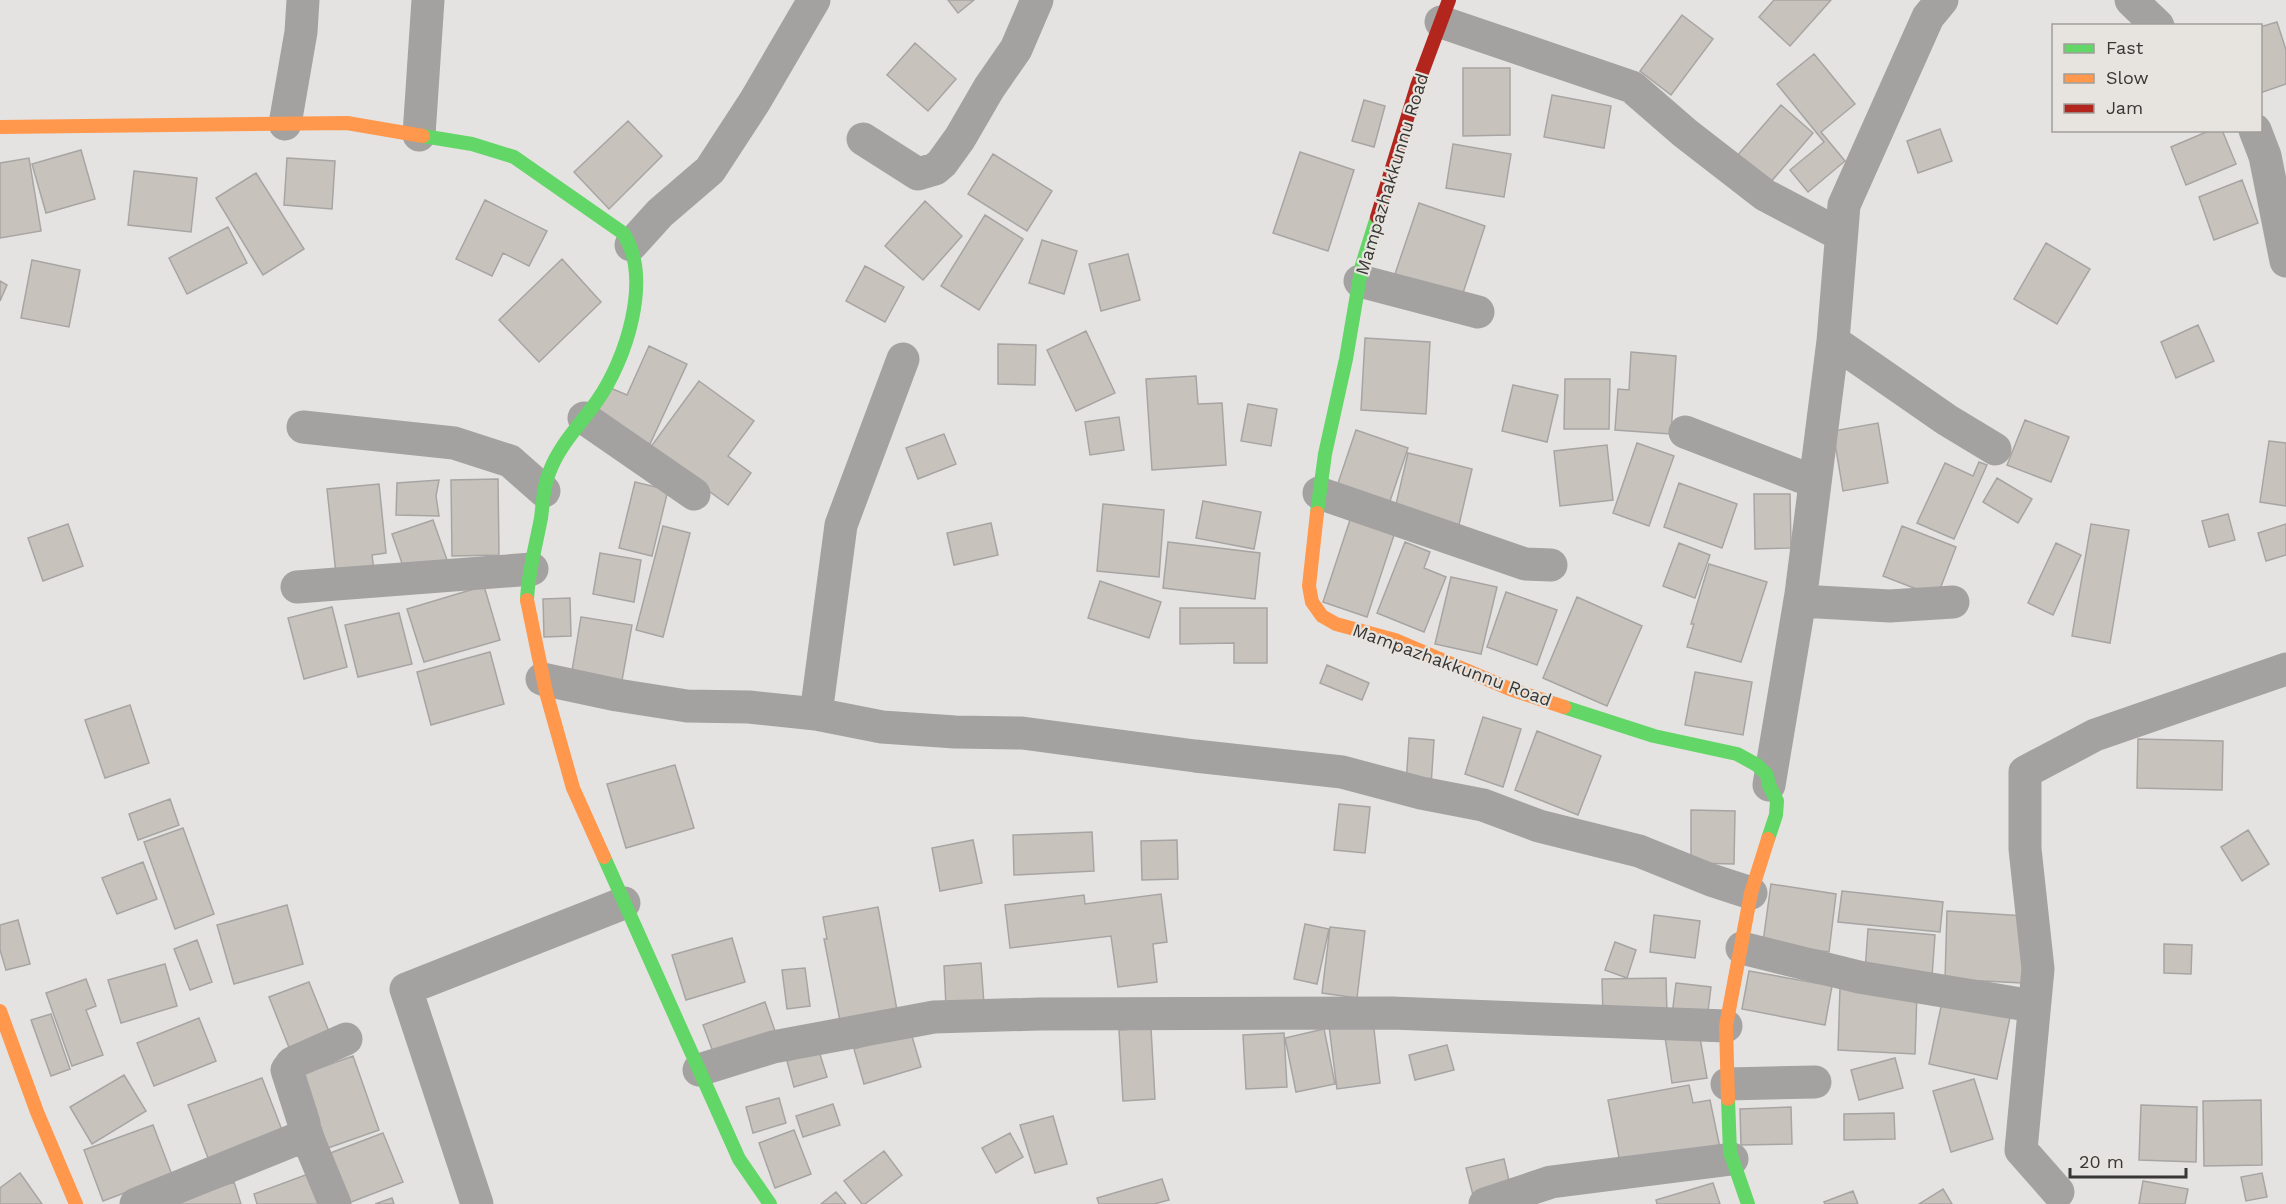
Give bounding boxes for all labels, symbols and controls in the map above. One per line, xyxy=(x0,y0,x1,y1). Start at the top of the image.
legend xyxy=(2052,24,2262,132)
text: Fast xyxy=(2106,37,2144,58)
text: Slow xyxy=(2106,67,2149,88)
street label: Mampazhakkunnu Road xyxy=(1351,70,1432,277)
text: Jam xyxy=(2106,97,2143,118)
street label: Mampazhakkunnu Road xyxy=(1350,619,1554,710)
scale bar xyxy=(2070,1141,2186,1179)
text: 20 m xyxy=(2079,1151,2124,1172)

